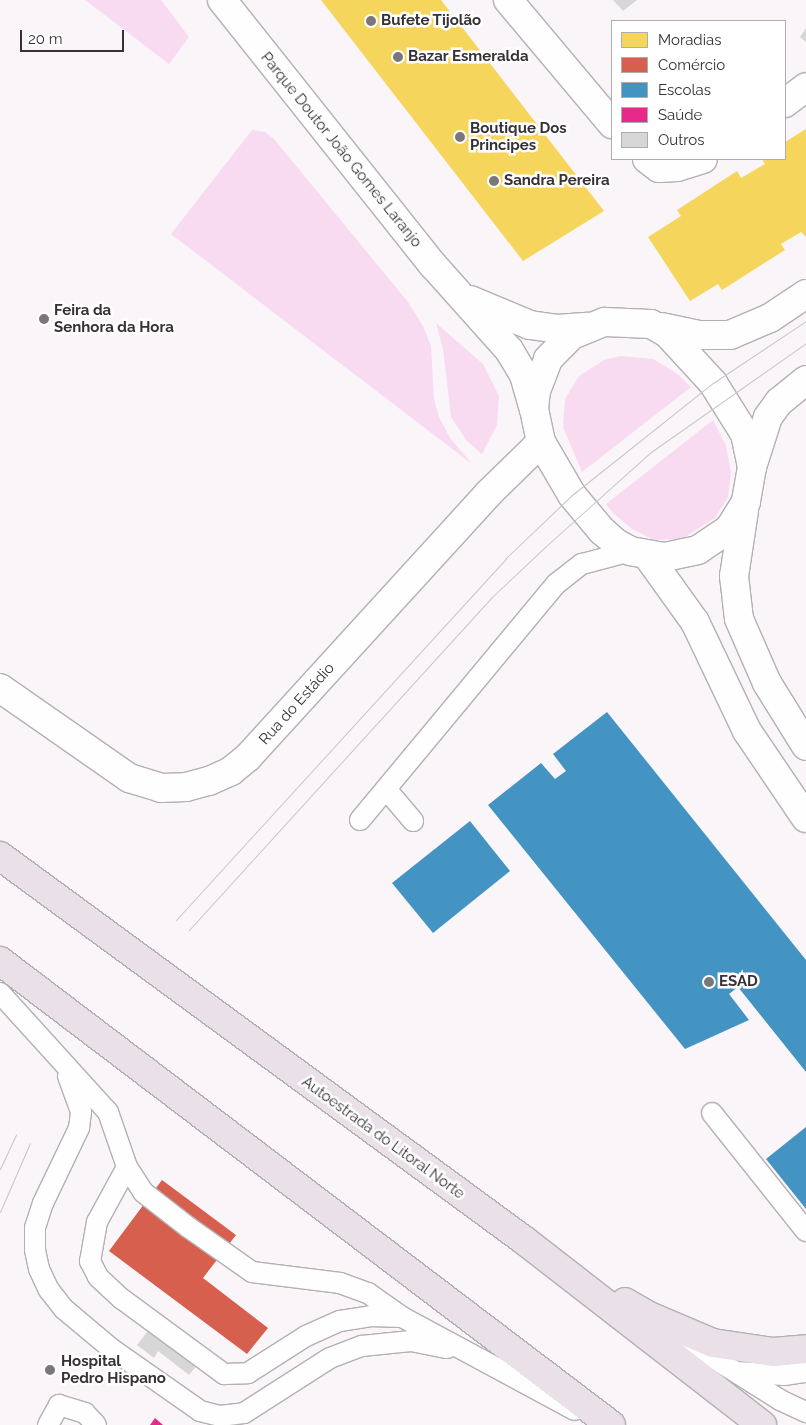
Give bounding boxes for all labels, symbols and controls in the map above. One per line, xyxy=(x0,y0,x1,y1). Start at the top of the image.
place label: Bufete Tijolão xyxy=(381,12,482,30)
marker: Bufete Tijolão xyxy=(365,15,377,27)
scale bar xyxy=(22,20,126,52)
legend xyxy=(611,20,786,160)
text: 20 m xyxy=(28,30,63,48)
text: Moradias xyxy=(658,31,721,49)
place label: Bazar Esmeralda xyxy=(408,48,529,66)
street label: Parque Doutor João Gomes Laranjo xyxy=(256,49,426,251)
marker: Bazar Esmeralda xyxy=(392,51,404,63)
text: Comércio xyxy=(658,56,725,74)
text: Escolas xyxy=(658,81,711,99)
text: Saúde xyxy=(658,106,702,124)
place label: Boutique Dos Principes xyxy=(470,119,567,154)
marker: Boutique Dos Principes xyxy=(454,131,466,143)
text: Outros xyxy=(658,131,704,149)
place label: Sandra Pereira xyxy=(504,172,610,190)
marker: Sandra Pereira xyxy=(488,175,500,187)
place label: Feira da Senhora da Hora xyxy=(54,301,174,336)
marker: Feira da Senhora da Hora xyxy=(38,313,50,325)
street label: Rua do Estádio xyxy=(256,659,338,749)
place label: ESAD xyxy=(719,973,758,991)
marker: ESAD xyxy=(703,976,715,988)
street label: Autoestrada do Litoral Norte xyxy=(298,1073,468,1203)
place label: Hospital Pedro Hispano xyxy=(61,1352,166,1387)
marker: Hospital Pedro Hispano xyxy=(43,1363,57,1377)

